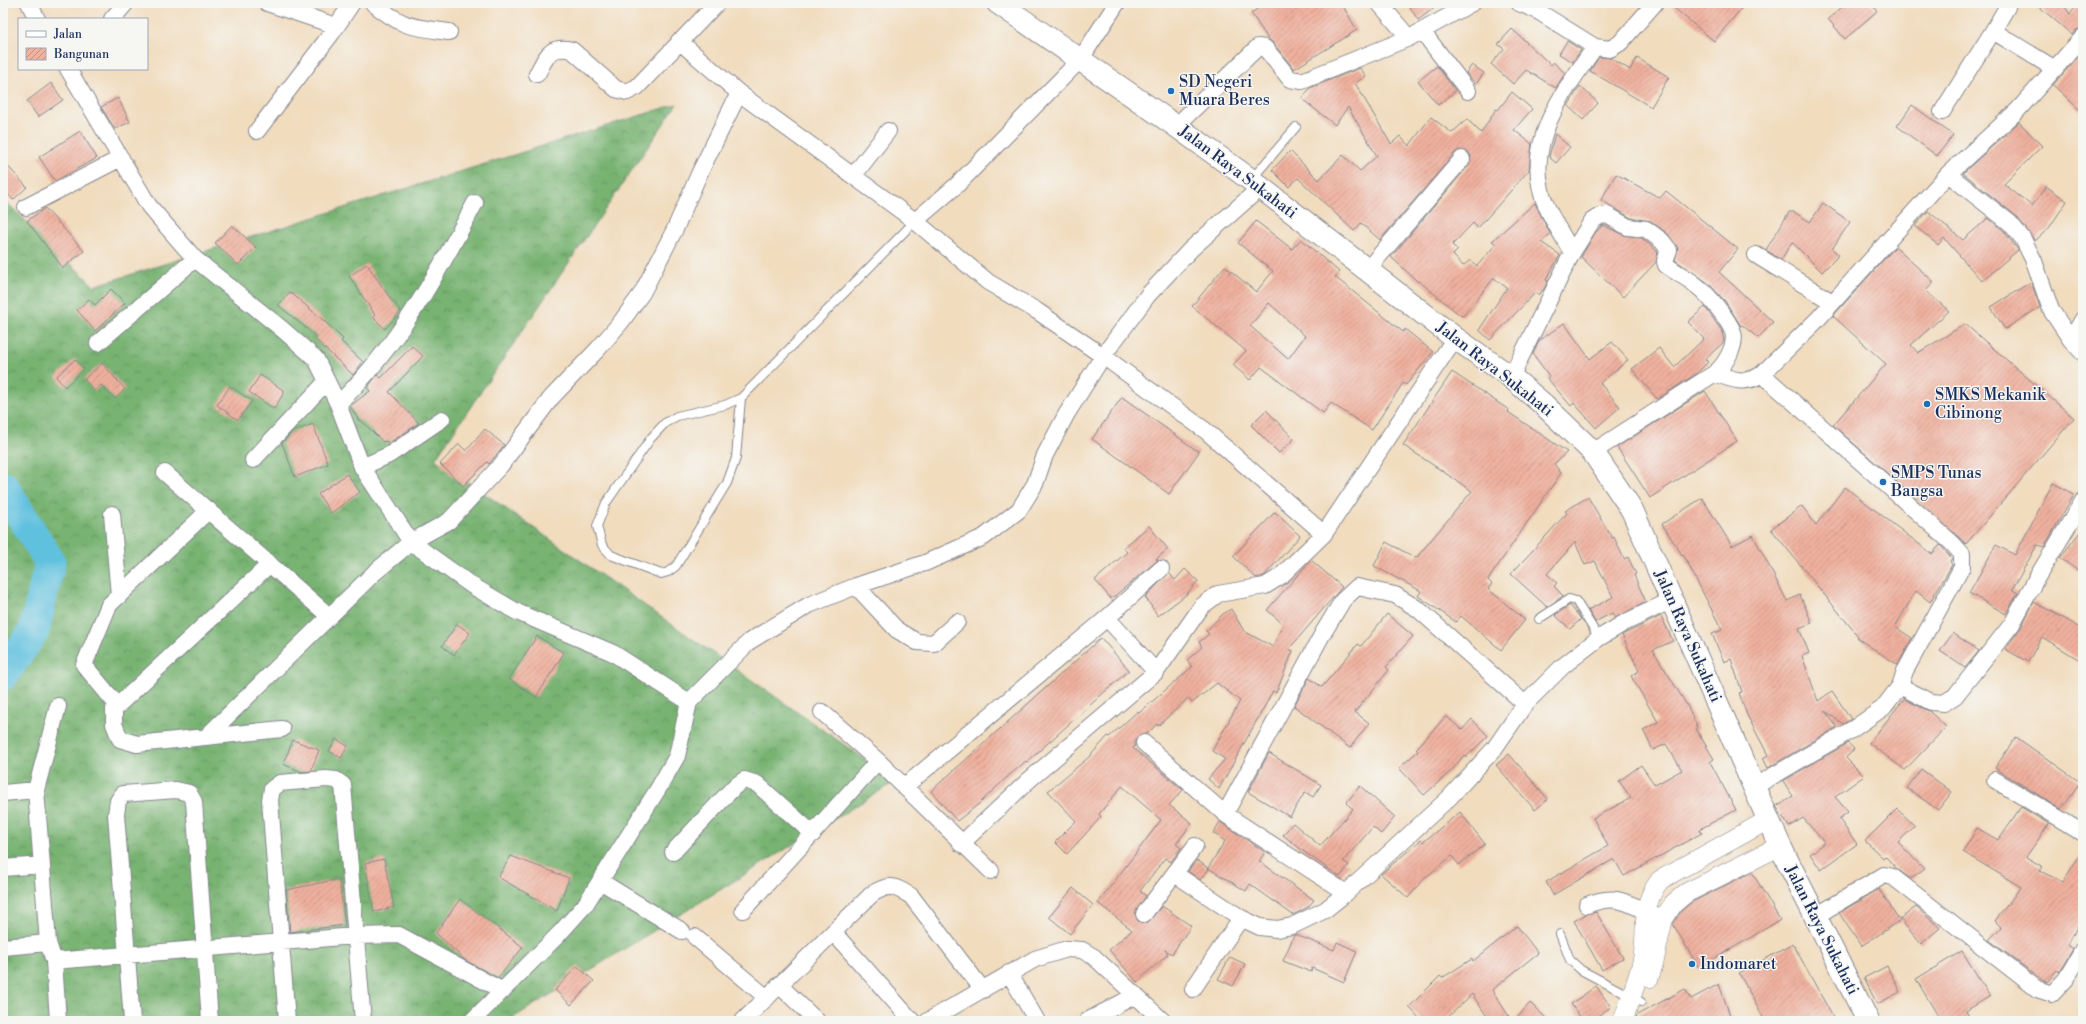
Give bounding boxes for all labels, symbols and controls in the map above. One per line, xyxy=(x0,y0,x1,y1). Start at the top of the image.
legend xyxy=(18,18,148,70)
text: Jalan xyxy=(53,27,82,42)
text: Bangunan xyxy=(53,47,109,62)
place label: SD Negeri Muara Beres xyxy=(1179,72,1270,110)
marker: SD Negeri Muara Beres xyxy=(1166,86,1176,96)
street label: Jalan Raya Sukahati xyxy=(1174,120,1301,223)
street label: Jalan Raya Sukahati xyxy=(1432,317,1557,421)
place label: SMKS Mekanik Cibinong xyxy=(1935,385,2047,423)
marker: SMKS Mekanik Cibinong xyxy=(1922,399,1932,409)
place label: SMPS Tunas Bangsa xyxy=(1890,463,1981,501)
marker: SMPS Tunas Bangsa xyxy=(1878,477,1888,487)
street label: Jalan Raya Sukahati xyxy=(1649,566,1726,705)
street label: Jalan Raya Sukahati xyxy=(1780,861,1863,998)
place label: Indomaret xyxy=(1700,954,1777,974)
marker: Indomaret xyxy=(1687,959,1697,969)

